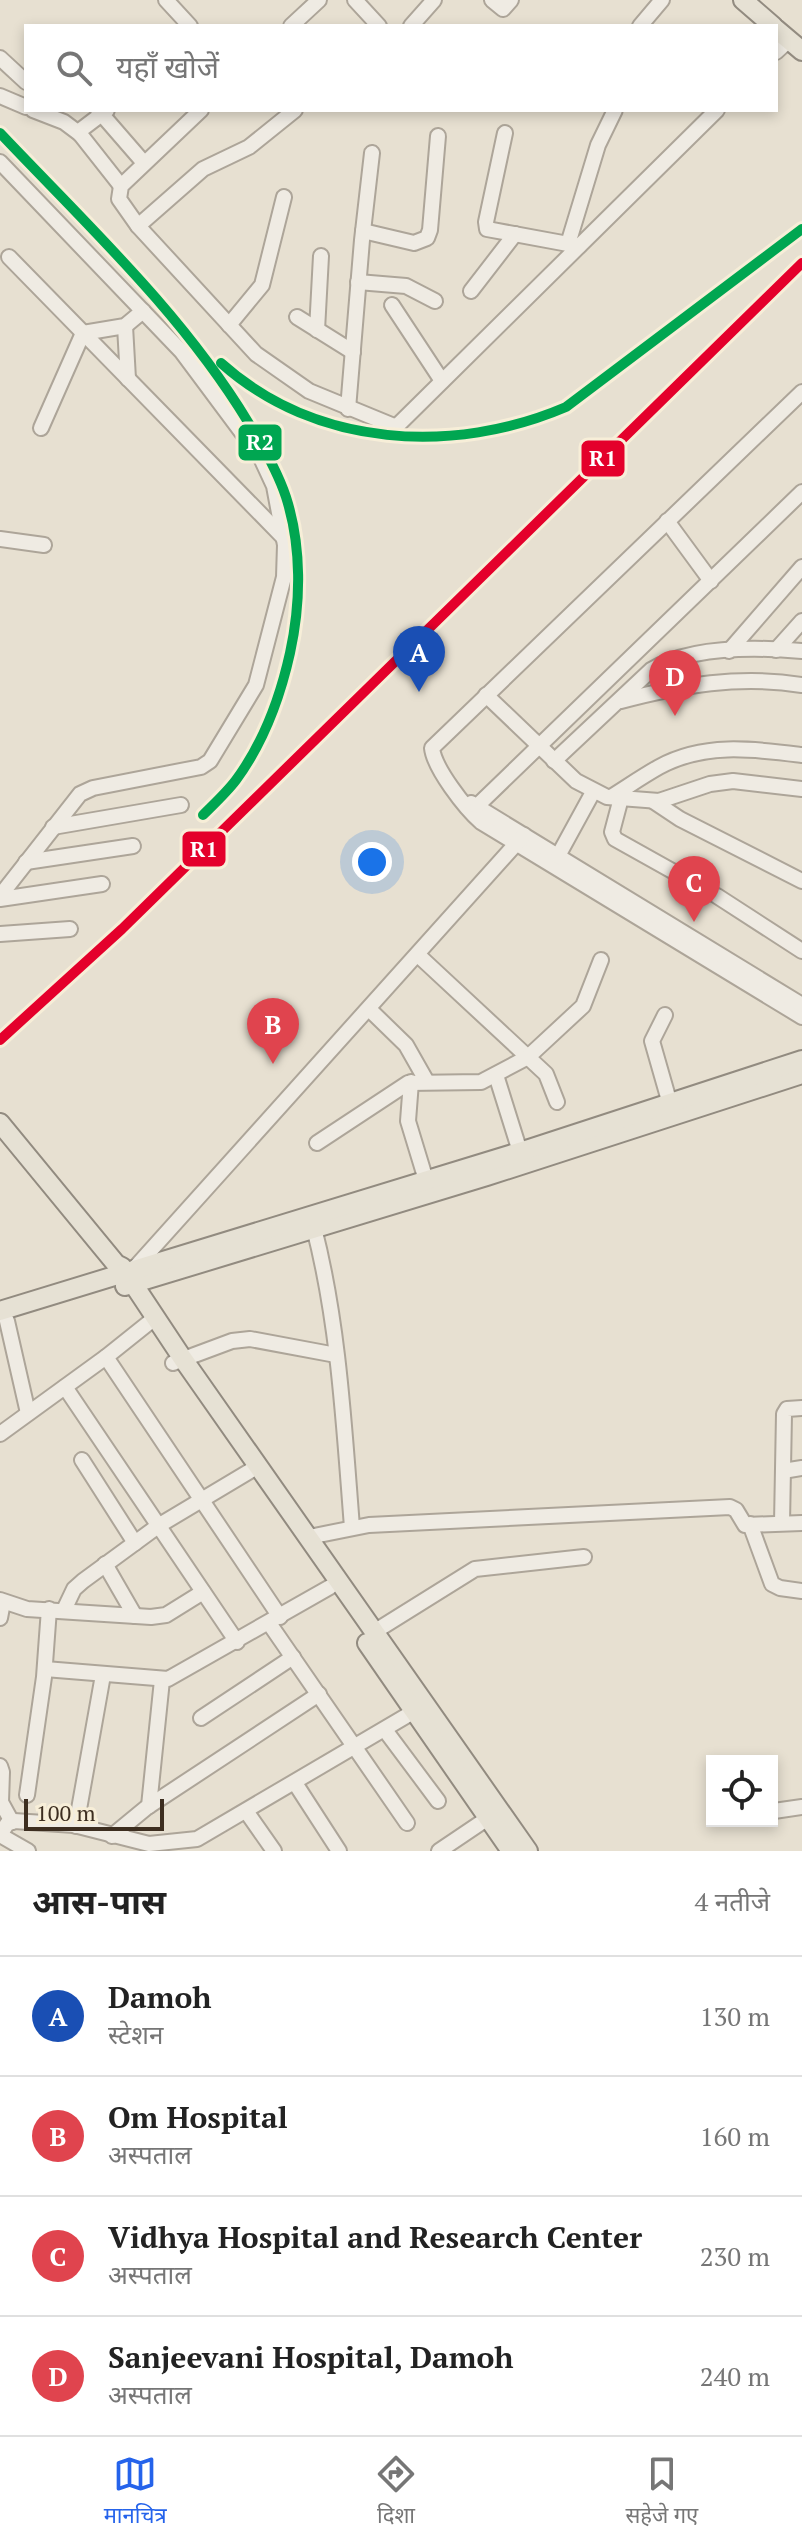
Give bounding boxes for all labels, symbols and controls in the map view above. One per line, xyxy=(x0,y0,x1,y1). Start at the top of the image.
search box xyxy=(24,24,778,112)
icon: search xyxy=(52,46,96,90)
text: यहाँ खोजें xyxy=(116,47,219,87)
line badge: R2 xyxy=(237,423,283,462)
text: R2 xyxy=(246,427,274,456)
line badge: R1 xyxy=(580,439,626,478)
text: R1 xyxy=(589,443,617,472)
pin: A xyxy=(393,626,445,692)
pin: D xyxy=(649,650,701,716)
line badge: R1 xyxy=(181,830,227,868)
text: R1 xyxy=(190,834,218,863)
your location xyxy=(352,842,392,882)
pin: C xyxy=(668,856,720,922)
pin: B xyxy=(247,998,299,1064)
map controls xyxy=(706,1755,778,1827)
button: locate xyxy=(706,1755,778,1827)
scale bar xyxy=(24,1795,164,1831)
text: 100 m xyxy=(36,1798,96,1827)
text: आस-पास xyxy=(32,1879,166,1924)
text: 4 नतीजे xyxy=(695,1884,770,1918)
text: Damoh xyxy=(108,1977,212,2017)
text: A xyxy=(49,1999,67,2033)
text: 130 m xyxy=(700,1999,770,2033)
text: स्टेशन xyxy=(108,2017,163,2051)
text: Om Hospital xyxy=(108,2097,288,2137)
text: B xyxy=(50,2119,66,2153)
text: 160 m xyxy=(700,2119,770,2153)
text: अस्पताल xyxy=(108,2137,192,2171)
text: Vidhya Hospital and Research Center xyxy=(108,2217,642,2257)
text: C xyxy=(50,2239,66,2273)
text: 230 m xyxy=(700,2239,770,2273)
text: अस्पताल xyxy=(108,2257,192,2291)
text: Sanjeevani Hospital, Damoh xyxy=(108,2337,513,2377)
text: D xyxy=(48,2359,68,2393)
text: 240 m xyxy=(700,2359,770,2393)
text: अस्पताल xyxy=(108,2377,192,2411)
tab: मानचित्र xyxy=(104,2452,167,2532)
tab: दिशा xyxy=(374,2452,418,2532)
tab: सहेजे गए xyxy=(625,2452,698,2532)

